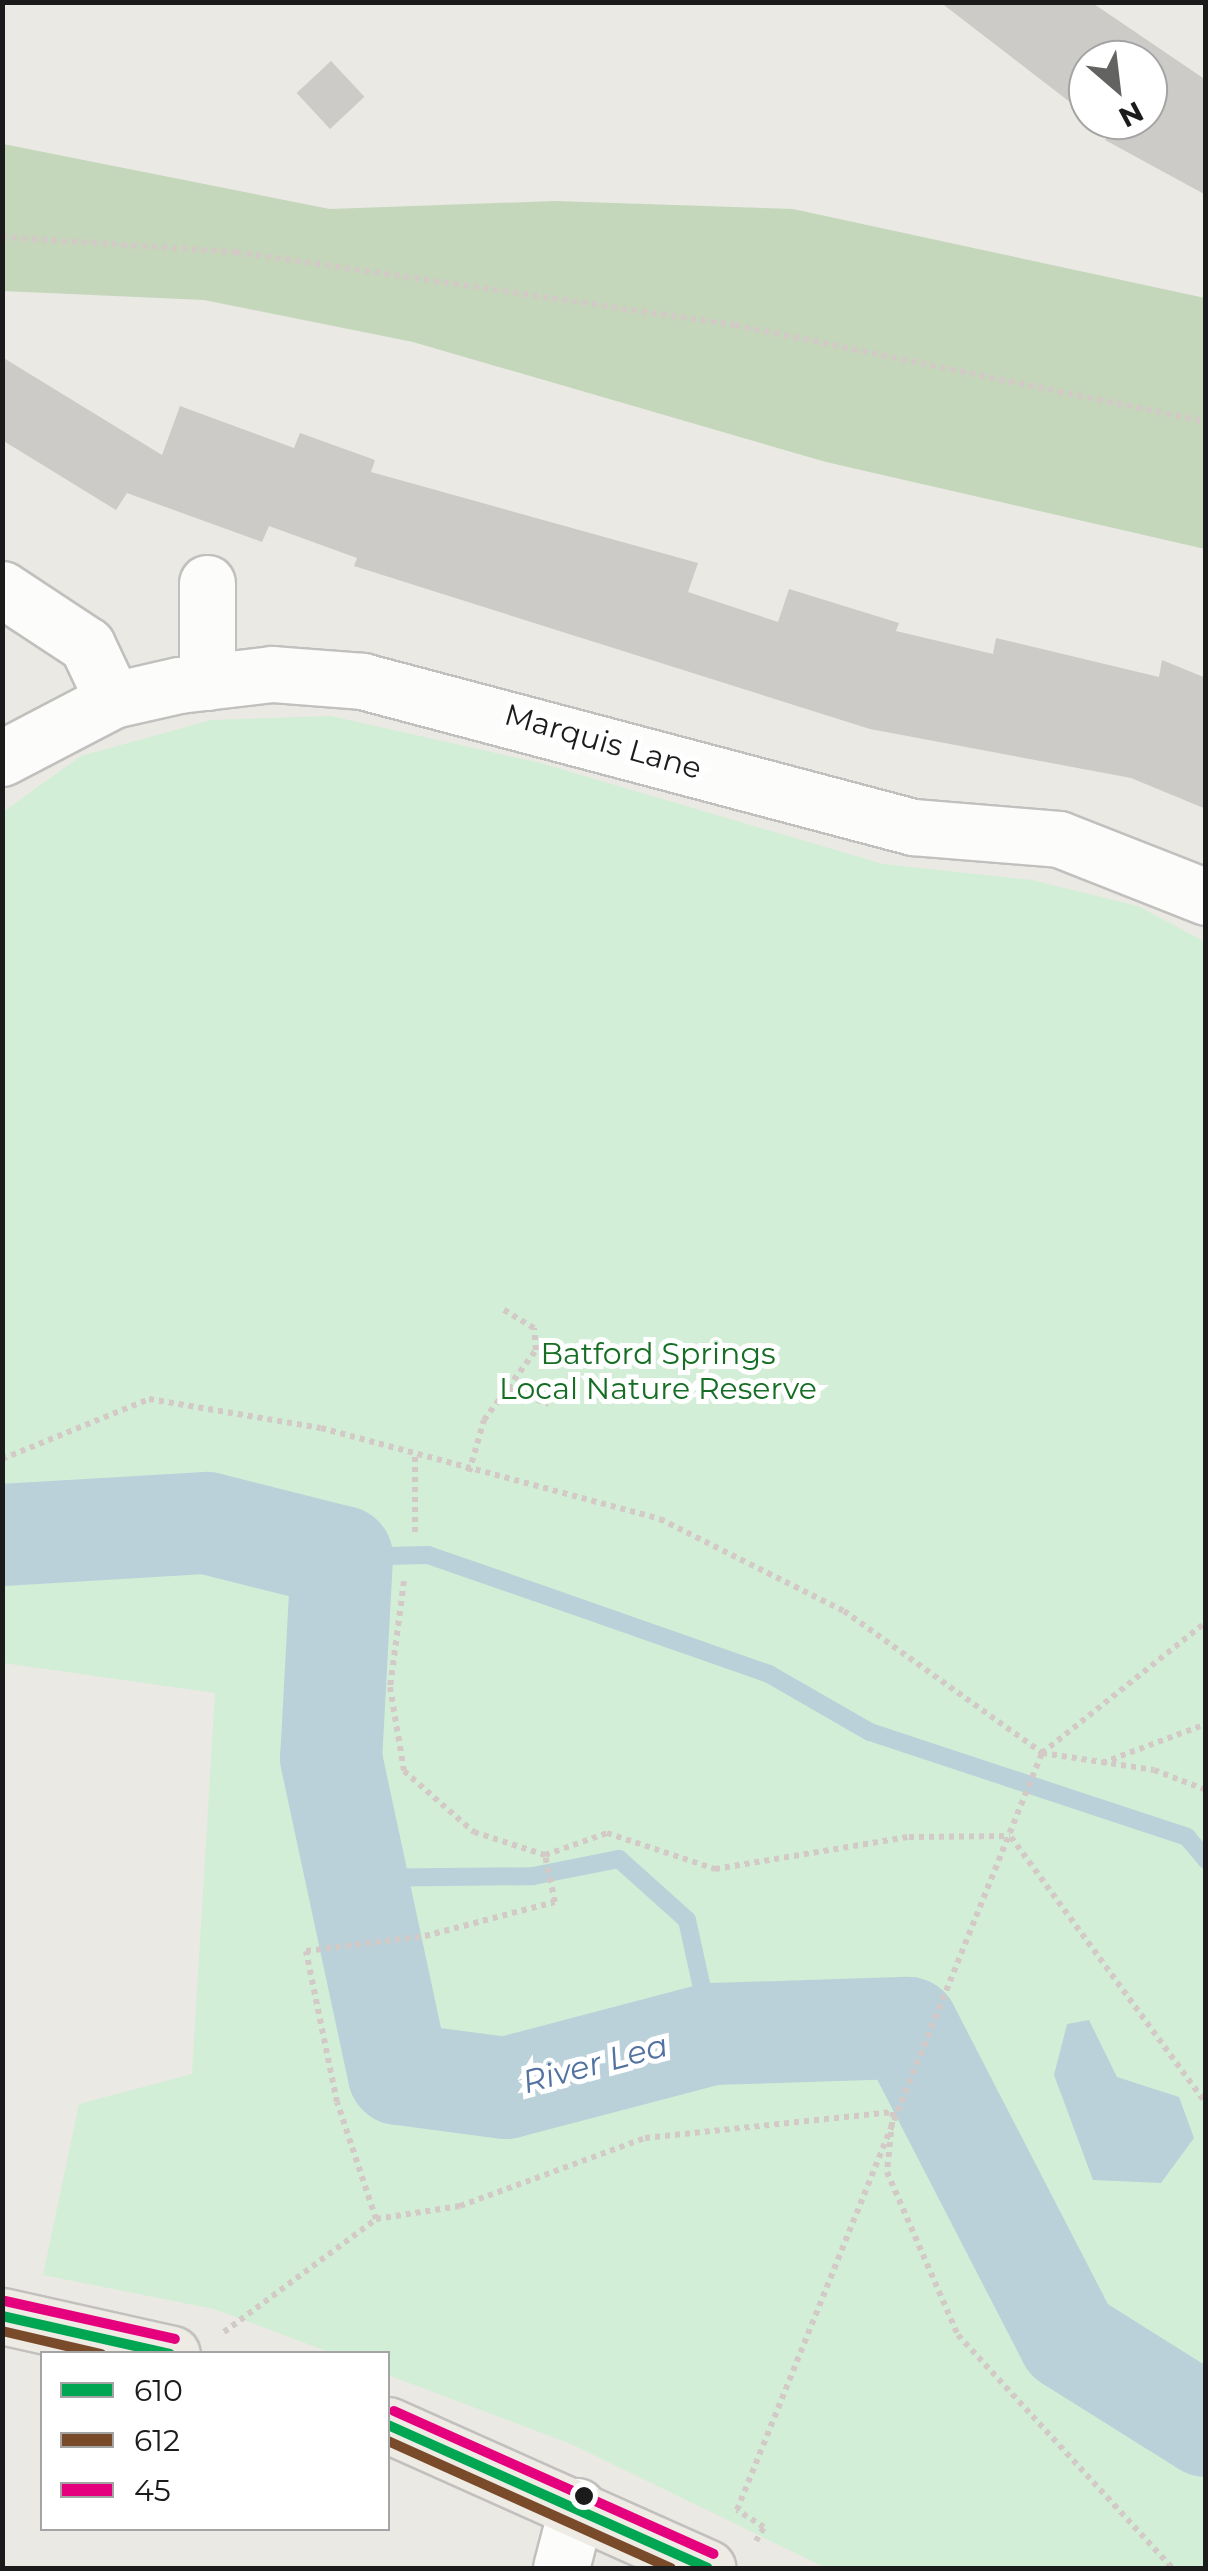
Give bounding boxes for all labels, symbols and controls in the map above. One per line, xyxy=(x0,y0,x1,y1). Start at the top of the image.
north arrow xyxy=(1068,40,1168,140)
text: N xyxy=(1113,94,1149,135)
street label: Marquis Lane xyxy=(501,697,705,787)
park label: Batford Springs Local Nature Reserve xyxy=(499,1336,817,1406)
water label: River Lea xyxy=(518,2026,672,2102)
legend xyxy=(40,2351,390,2531)
text: 610 xyxy=(134,2372,183,2409)
text: 612 xyxy=(134,2422,180,2459)
text: 45 xyxy=(134,2472,171,2509)
unlabelled marker xyxy=(574,2486,594,2506)

